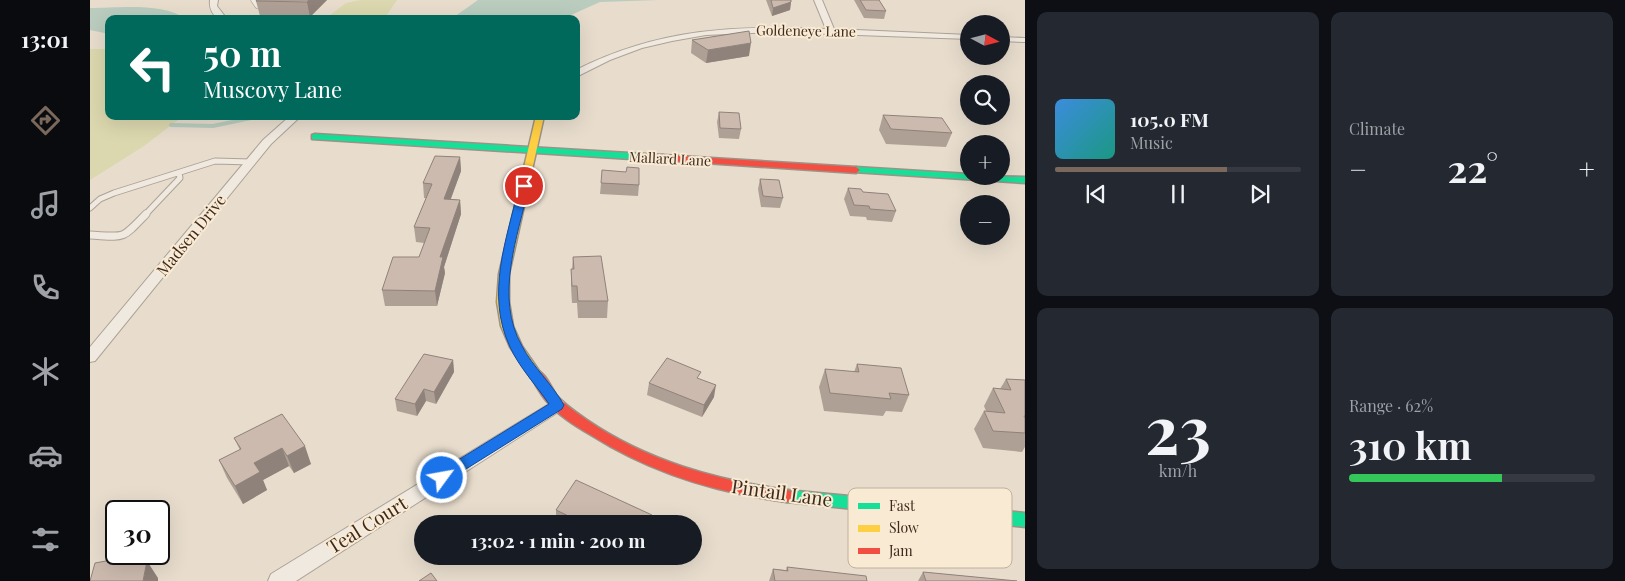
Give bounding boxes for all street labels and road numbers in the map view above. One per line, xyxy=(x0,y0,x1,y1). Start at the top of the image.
street label: Goldeneye Lane xyxy=(756,20,856,41)
street label: Mallard Lane xyxy=(628,147,712,170)
street label: Madsen Drive xyxy=(151,190,230,280)
street label: Pintail Lane xyxy=(730,472,834,512)
street label: Teal Court xyxy=(321,489,412,559)

